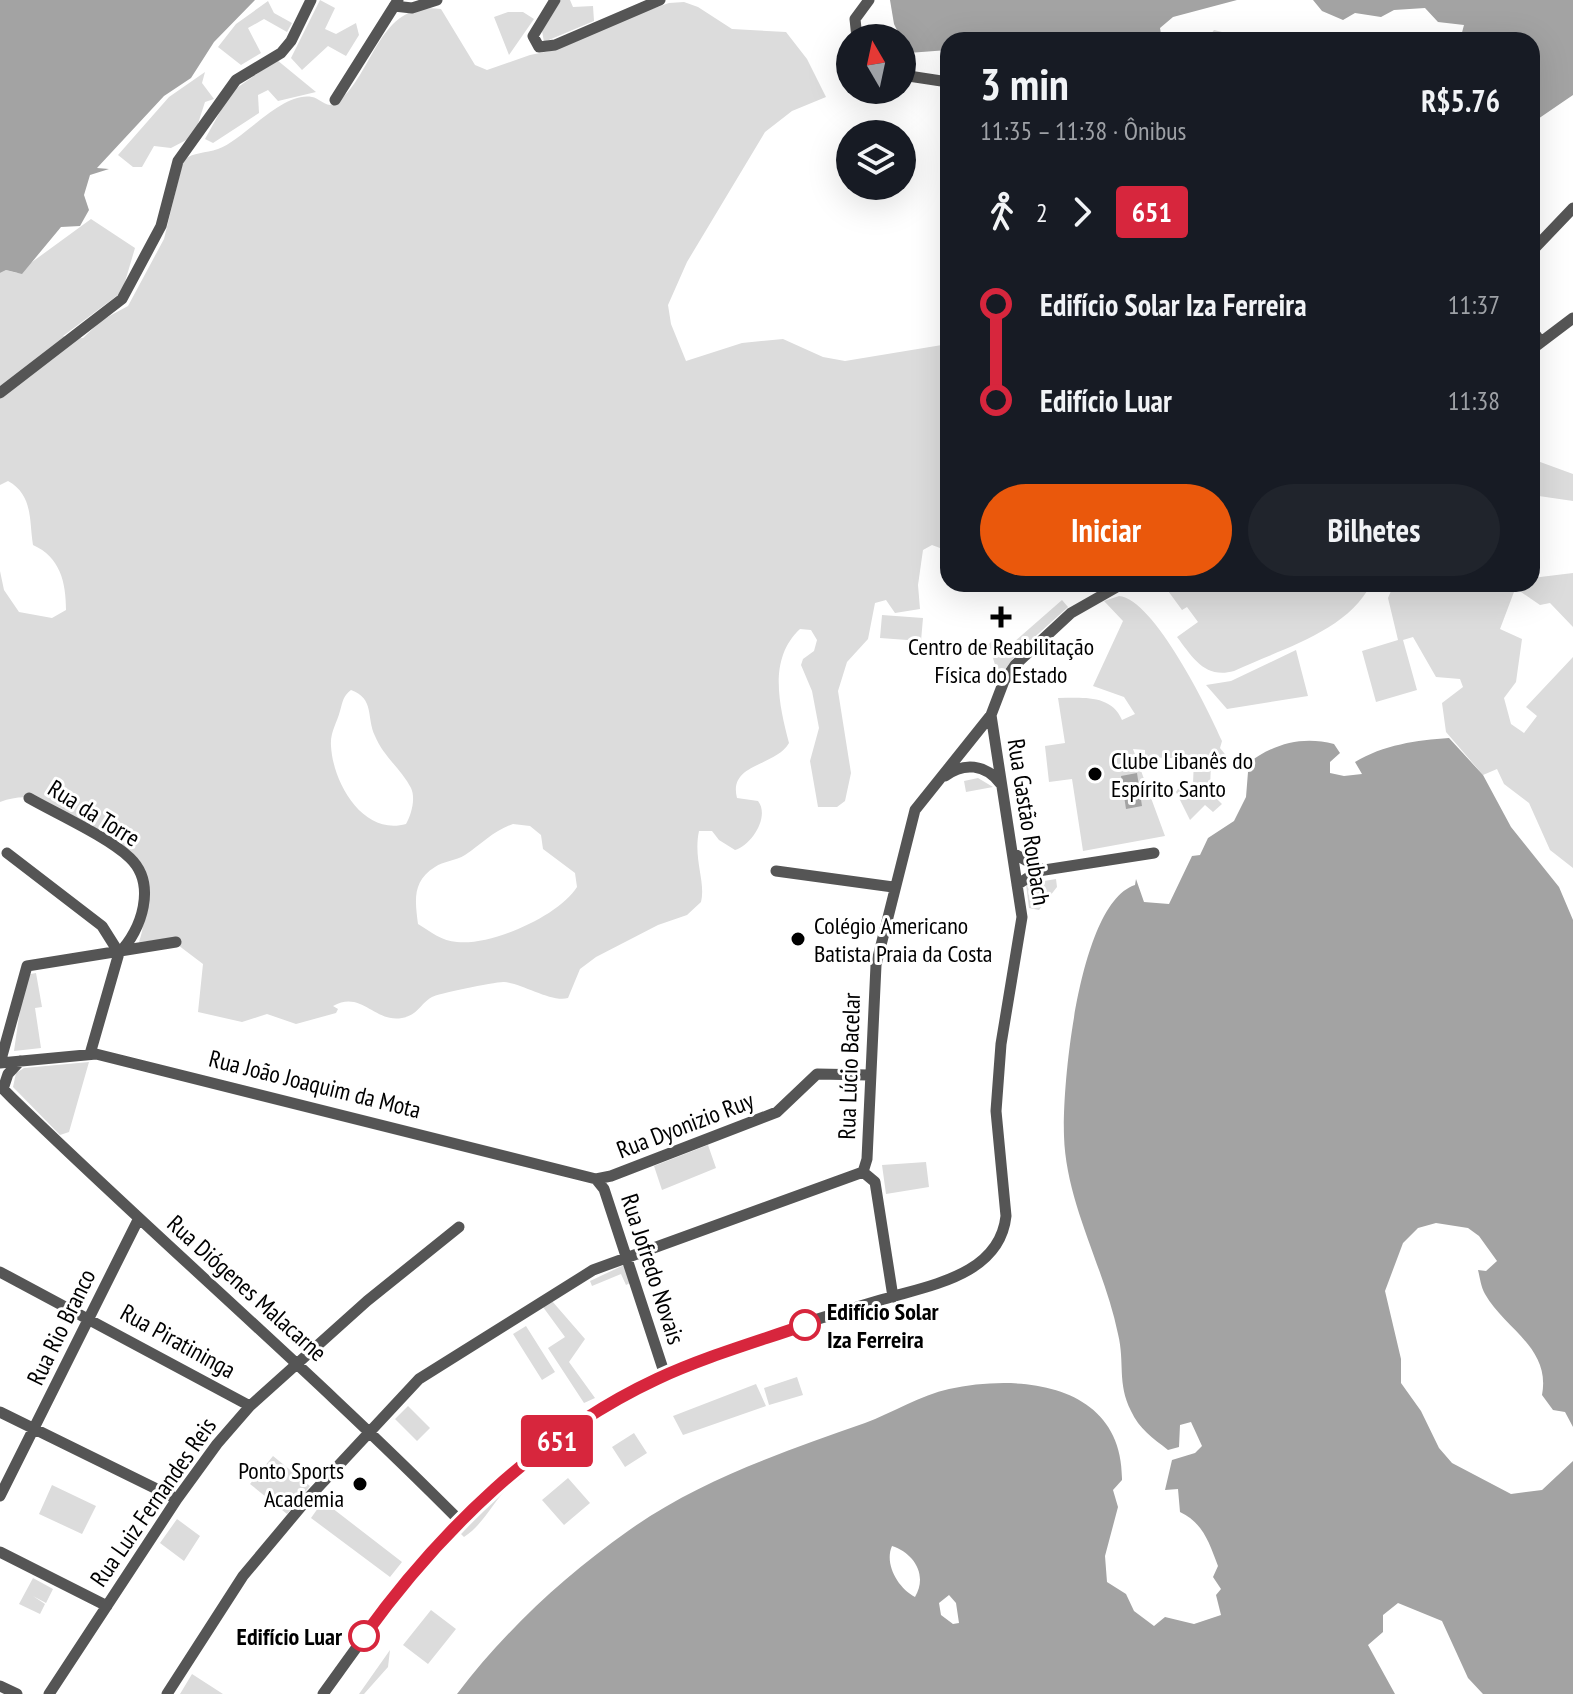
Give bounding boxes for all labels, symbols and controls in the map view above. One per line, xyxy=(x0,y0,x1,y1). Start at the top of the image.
north arrow xyxy=(836,24,916,104)
map controls xyxy=(836,24,916,200)
text: 3 min xyxy=(980,55,1069,112)
text: R$5.76 xyxy=(1421,81,1500,120)
text: 11:35 – 11:38 · Ônibus xyxy=(980,114,1186,147)
button: layers xyxy=(836,120,916,200)
icon: walk xyxy=(980,190,1024,234)
icon: forward xyxy=(1060,190,1104,234)
text: 651 xyxy=(1132,193,1172,230)
text: 2 xyxy=(1036,196,1048,229)
text: Edifício Solar Iza Ferreira xyxy=(1040,285,1307,324)
text: 11:37 xyxy=(1448,288,1500,321)
text: Edifício Luar xyxy=(1040,381,1172,420)
text: 11:38 xyxy=(1448,384,1500,417)
button: Iniciar xyxy=(980,484,1232,576)
button: Bilhetes xyxy=(1248,484,1500,576)
marker: Centro de Reabilitação Física do Estado xyxy=(990,606,1012,628)
place label: Centro de Reabilitação Física do Estado xyxy=(908,631,1094,690)
street label: Rua Gastão Roubach xyxy=(1001,736,1057,908)
place label: Clube Libanês do Espírito Santo xyxy=(1111,745,1253,804)
marker: Clube Libanês do Espírito Santo xyxy=(1086,765,1104,783)
street label: Rua da Torre xyxy=(42,773,146,853)
place label: Colégio Americano Batista Praia da Costa xyxy=(814,910,992,969)
marker: Colégio Americano Batista Praia da Costa xyxy=(789,930,807,948)
street label: Rua Lúcio Bacelar xyxy=(831,992,867,1140)
street label: Rua João Joaquim da Mota xyxy=(206,1043,424,1125)
street label: Rua Dyonizio Ruy xyxy=(612,1085,758,1165)
street label: Rua Jofredo Novais xyxy=(614,1190,692,1348)
street label: Rua Diógenes Malacarne xyxy=(161,1208,333,1368)
street label: Rua Rio Branco xyxy=(20,1264,102,1390)
place label: Edifício Solar Iza Ferreira xyxy=(827,1296,940,1355)
street label: Rua Piratininga xyxy=(115,1297,241,1385)
marker: Edifício Solar Iza Ferreira xyxy=(790,1310,820,1340)
street label: Rua Luiz Fernandes Reis xyxy=(83,1411,223,1593)
line badge: 651 xyxy=(511,1415,603,1467)
text: 651 xyxy=(537,1422,577,1459)
place label: Ponto Sports Academia xyxy=(238,1455,344,1514)
marker: Ponto Sports Academia xyxy=(351,1475,369,1493)
place label: Edifício Luar xyxy=(237,1621,343,1652)
marker: Edifício Luar xyxy=(349,1621,379,1651)

